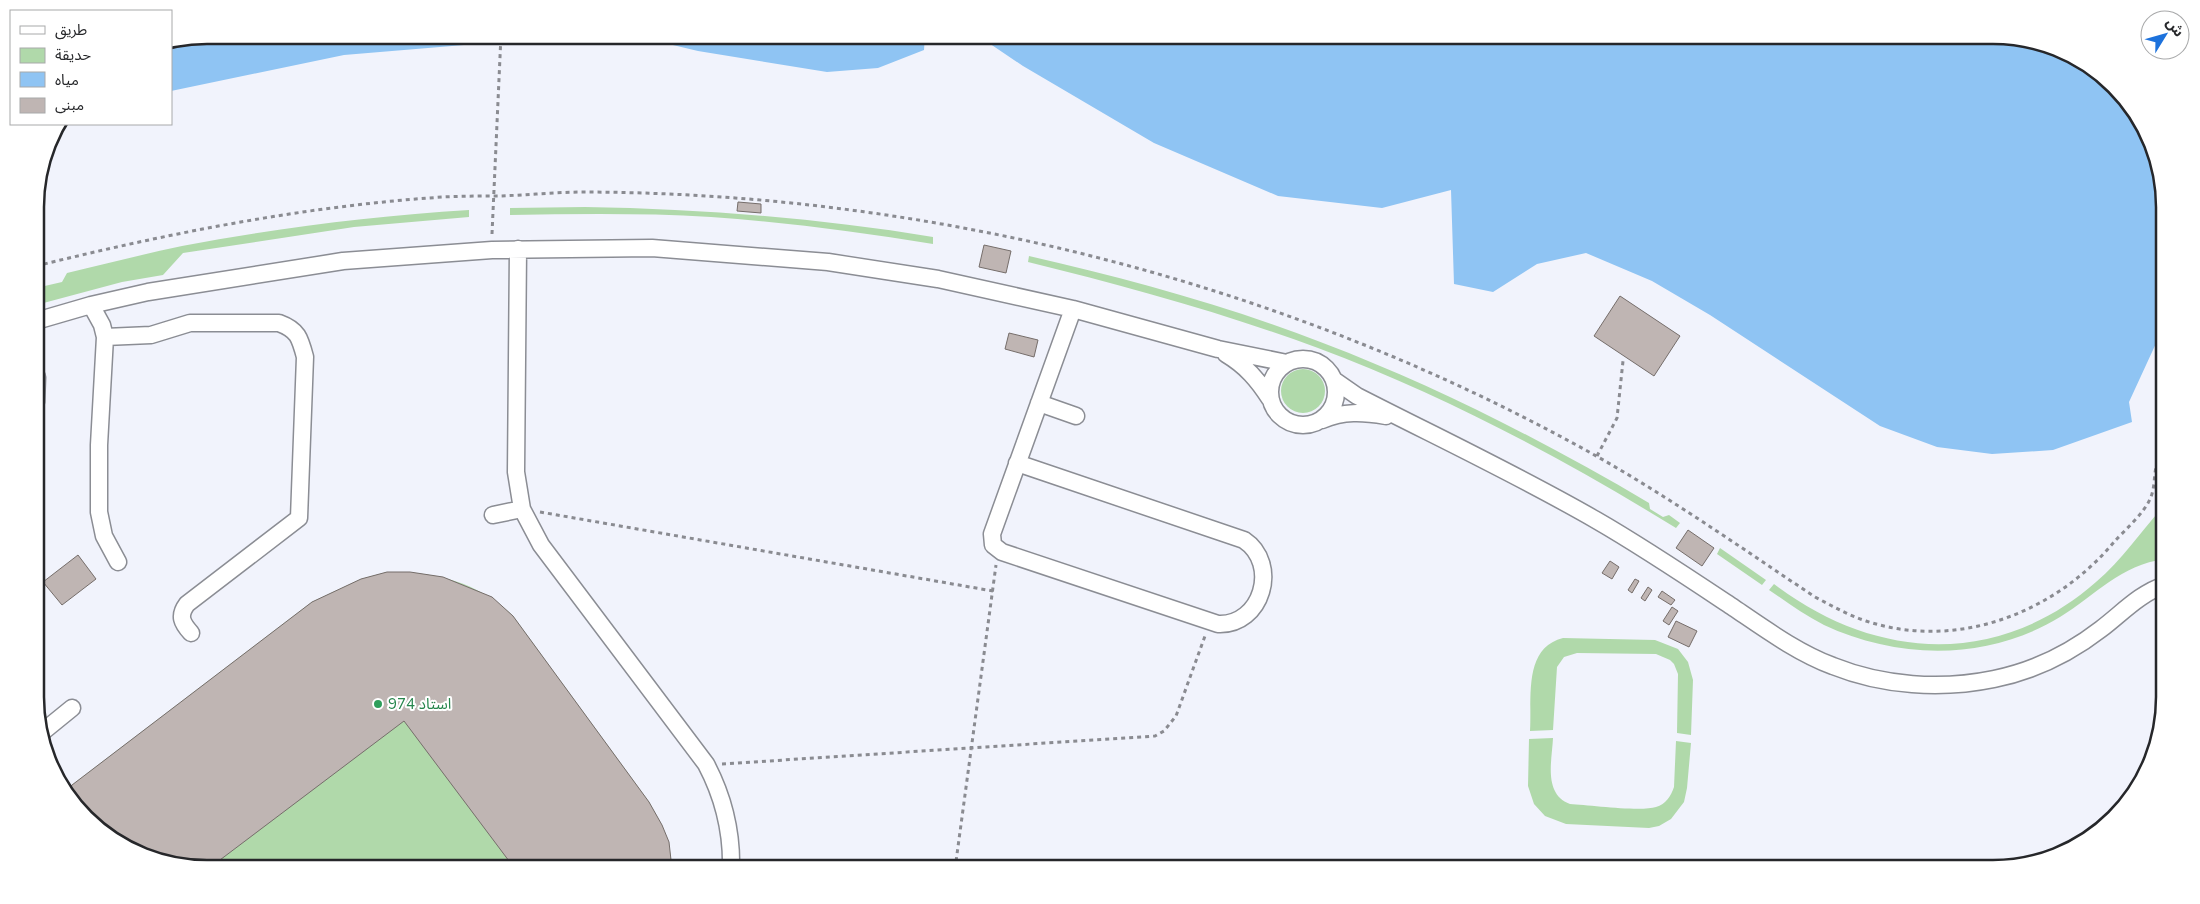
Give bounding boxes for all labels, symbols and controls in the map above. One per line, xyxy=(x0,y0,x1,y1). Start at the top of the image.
legend xyxy=(10,10,172,125)
north arrow xyxy=(2140,10,2190,60)
text: ش xyxy=(2162,14,2188,41)
text: طريق xyxy=(55,20,87,40)
text: حديقة xyxy=(55,45,91,65)
text: مياه xyxy=(55,70,79,90)
text: مبنى xyxy=(55,95,84,115)
place label: استاد 974 xyxy=(388,694,451,714)
marker: استاد 974 xyxy=(372,698,384,710)

